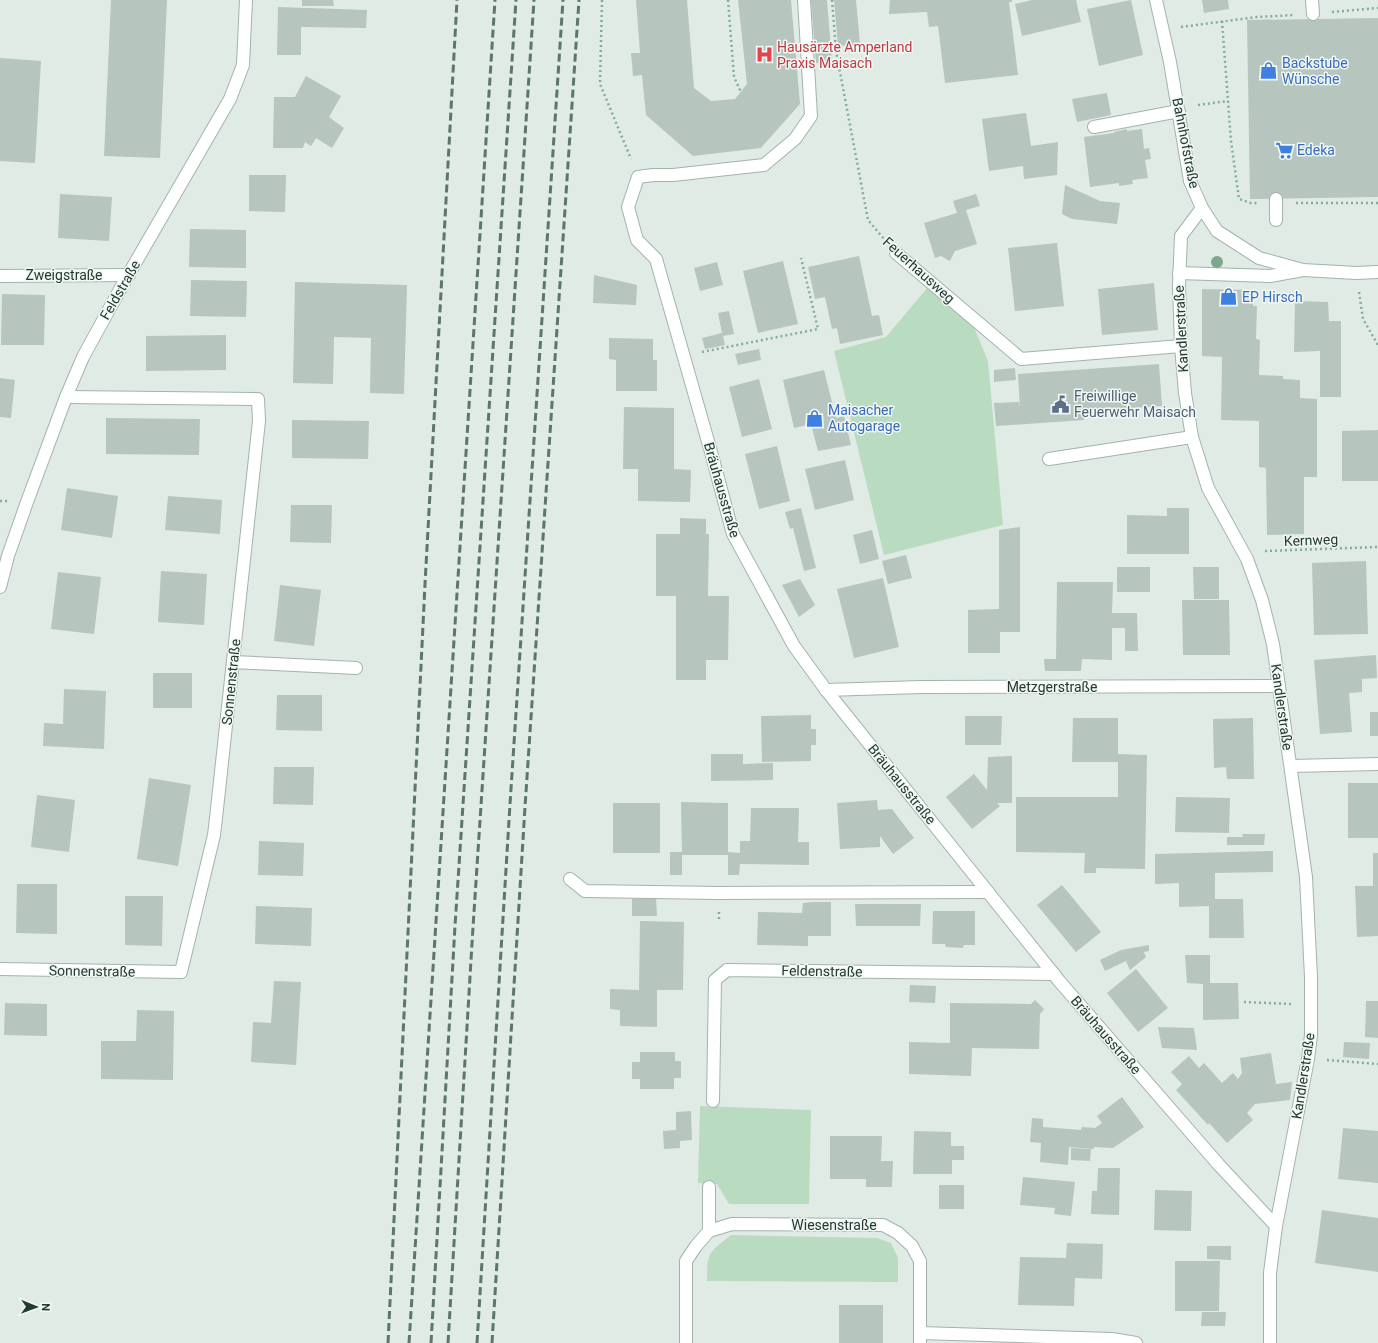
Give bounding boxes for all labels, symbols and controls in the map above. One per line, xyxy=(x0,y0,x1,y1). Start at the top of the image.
place label: Hausärzte Amperland Praxis Maisach xyxy=(777,39,912,71)
hospital icon: Hausärzte Amperland Praxis Maisach xyxy=(754,45,774,65)
place label: Backstube Wünsche xyxy=(1282,55,1348,87)
shop icon: Backstube Wünsche xyxy=(1259,61,1279,81)
street label: Bahnhofstraße xyxy=(1169,96,1203,190)
supermarket icon: Edeka xyxy=(1274,140,1294,160)
place label: Edeka xyxy=(1297,142,1335,158)
street label: Feuerhausweg xyxy=(880,234,958,306)
street label: Feldstraße xyxy=(97,257,143,323)
street label: Zweigstraße xyxy=(25,267,103,283)
street label: Kandlerstraße xyxy=(1171,285,1191,373)
shop icon: EP Hirsch xyxy=(1219,287,1239,307)
place label: EP Hirsch xyxy=(1242,289,1303,305)
place label: Freiwillige Feuerwehr Maisach xyxy=(1074,388,1196,420)
public building icon: Freiwillige Feuerwehr Maisach xyxy=(1051,394,1071,414)
place label: Maisacher Autogarage xyxy=(828,402,900,434)
shop icon: Maisacher Autogarage xyxy=(805,408,825,428)
street label: Bräuhausstraße xyxy=(701,440,743,540)
street label: Kernweg xyxy=(1284,531,1338,549)
street label: Sonnenstraße xyxy=(219,638,243,726)
street label: Kandlerstraße xyxy=(1268,663,1296,751)
street label: Metzgerstraße xyxy=(1007,679,1097,695)
street label: Bräuhausstraße xyxy=(865,741,939,827)
street label: Sonnenstraße xyxy=(49,962,135,980)
street label: Feldenstraße xyxy=(781,962,863,980)
street label: Bräuhausstraße xyxy=(1068,993,1144,1077)
street label: Kandlerstraße xyxy=(1288,1032,1318,1120)
street label: Wiesenstraße xyxy=(791,1217,877,1233)
north arrow xyxy=(16,1287,56,1327)
text: N xyxy=(39,1303,52,1311)

